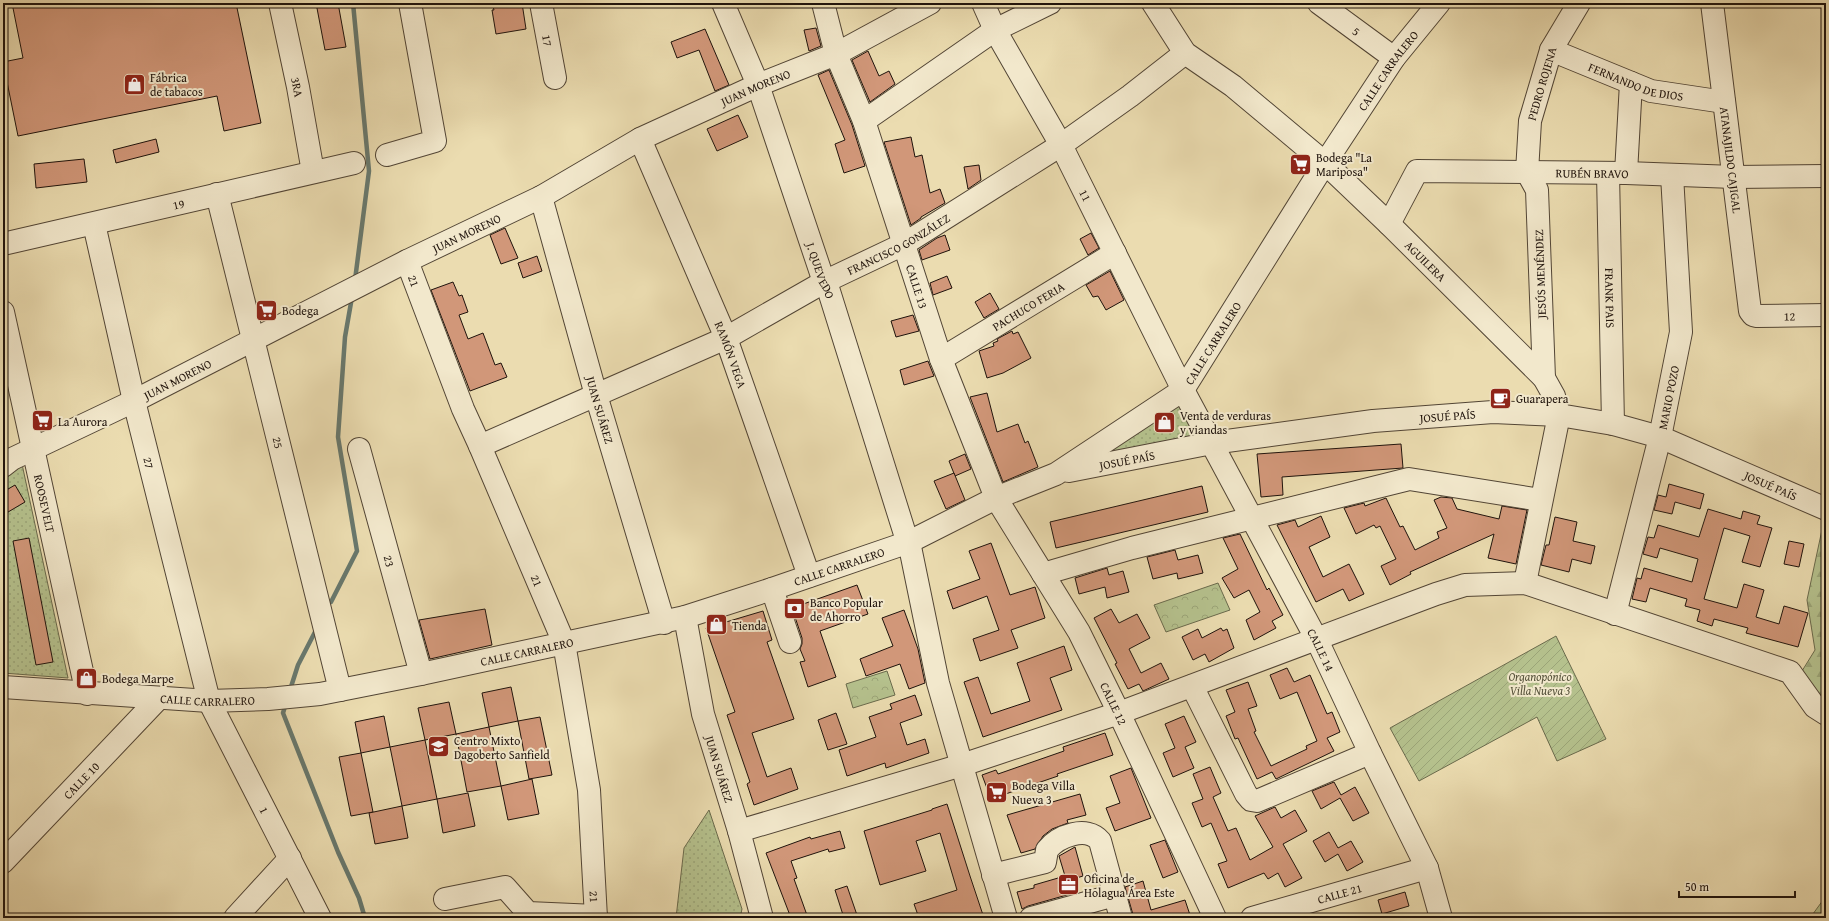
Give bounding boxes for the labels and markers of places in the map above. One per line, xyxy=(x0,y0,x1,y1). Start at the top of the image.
place label: Fábrica de tabacos xyxy=(150,69,203,100)
shop icon: Fábrica de tabacos xyxy=(122,71,148,97)
place label: Bodega "La Mariposa" xyxy=(1316,149,1372,180)
supermarket icon: Bodega "La Mariposa" xyxy=(1287,151,1313,177)
supermarket icon: Bodega xyxy=(253,297,279,323)
place label: Bodega xyxy=(282,302,319,319)
cafe icon: Guarapera xyxy=(1488,385,1514,411)
place label: Guarapera xyxy=(1516,390,1569,407)
place label: Venta de verduras y viandas xyxy=(1179,407,1271,438)
supermarket icon: La Aurora xyxy=(29,408,55,434)
shop icon: Venta de verduras y viandas xyxy=(1151,409,1177,435)
place label: La Aurora xyxy=(58,413,108,430)
place label: Banco Popular de Ahorro xyxy=(810,594,883,625)
bank icon: Banco Popular de Ahorro xyxy=(782,596,808,622)
shop icon: Tienda xyxy=(704,612,730,638)
place label: Tienda xyxy=(732,617,767,634)
shop icon: Bodega Marpe xyxy=(74,665,100,691)
place label: Bodega Marpe xyxy=(102,670,174,687)
place label: Centro Mixto Dagoberto Sanfield xyxy=(454,732,550,763)
school or university icon: Centro Mixto Dagoberto Sanfield xyxy=(425,734,451,760)
place label: Bodega Villa Nueva 3 xyxy=(1012,777,1075,808)
supermarket icon: Bodega Villa Nueva 3 xyxy=(983,779,1009,805)
place label: Oficina de Holagua Área Este xyxy=(1084,870,1175,901)
office icon: Oficina de Holagua Área Este xyxy=(1055,872,1081,898)

